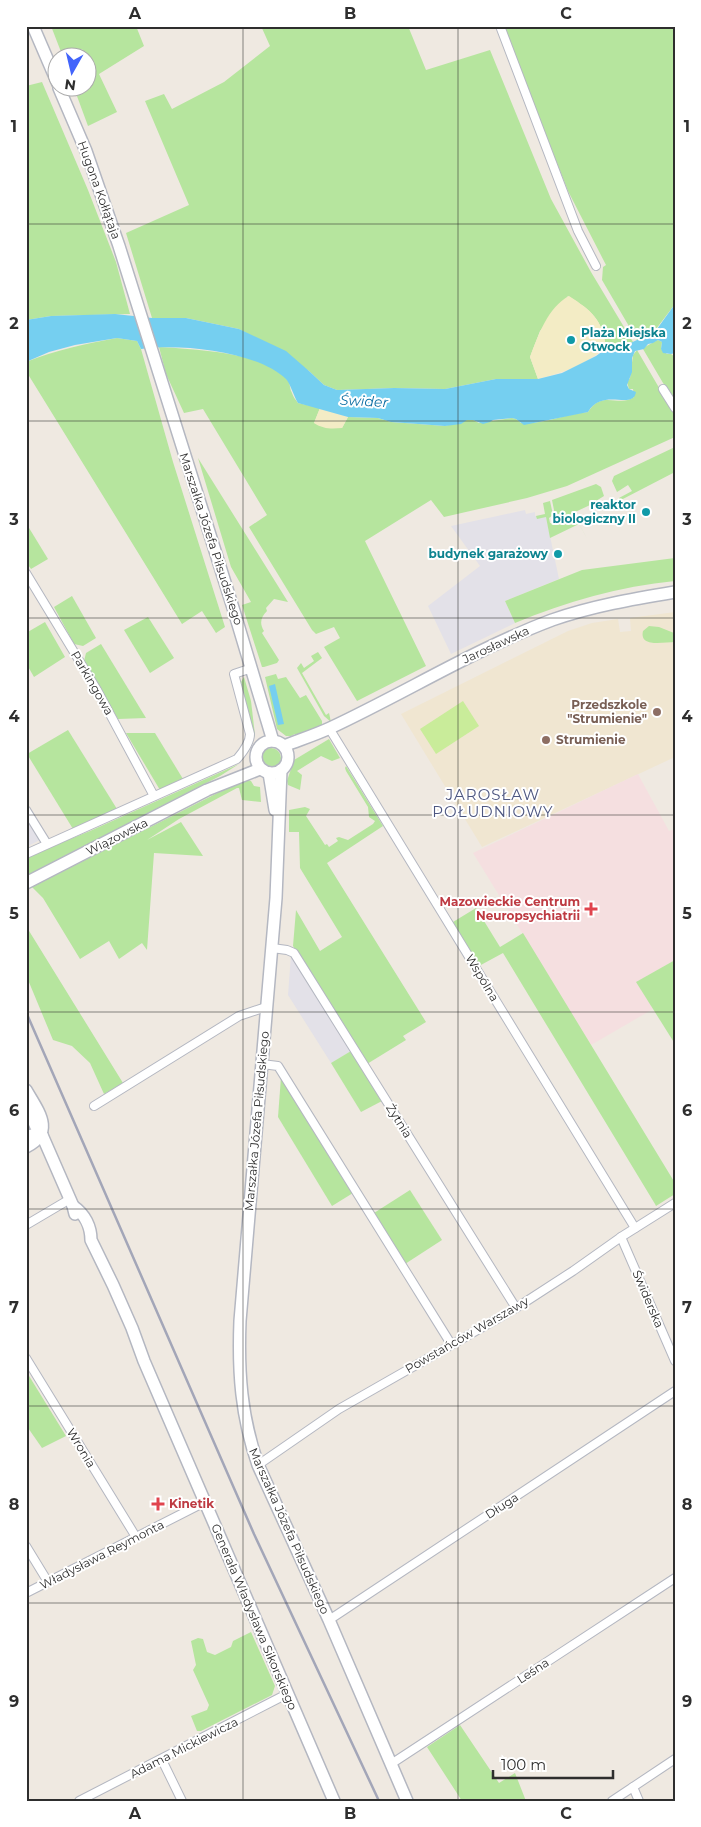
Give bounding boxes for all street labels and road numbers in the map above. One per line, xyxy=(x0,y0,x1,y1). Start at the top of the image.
street label: Hugona Kołłątaja xyxy=(75,139,124,241)
street label: Marszałka Józefa Piłsudskiego xyxy=(176,451,246,627)
street label: Jarosławska xyxy=(459,623,532,667)
street label: Parkingowa xyxy=(68,648,117,718)
street label: Wiązowska xyxy=(83,815,150,859)
street label: Wspólna xyxy=(462,951,502,1004)
street label: Marszałka Józefa Piłsudskiego xyxy=(241,1030,272,1211)
street label: Żytnia xyxy=(383,1101,416,1141)
street label: Świderska xyxy=(630,1268,667,1330)
street label: Powstańców Warszawy xyxy=(402,1293,532,1376)
street label: Wronia xyxy=(64,1425,99,1470)
street label: Marszałka Józefa Piłsudskiego xyxy=(246,1445,333,1616)
street label: Długa xyxy=(482,1489,521,1522)
street label: Władysława Reymonta xyxy=(37,1517,166,1592)
street label: Generała Władysława Sikorskiego xyxy=(208,1521,301,1712)
street label: Leśna xyxy=(514,1655,552,1686)
street label: Adama Mickiewicza xyxy=(127,1714,240,1781)

